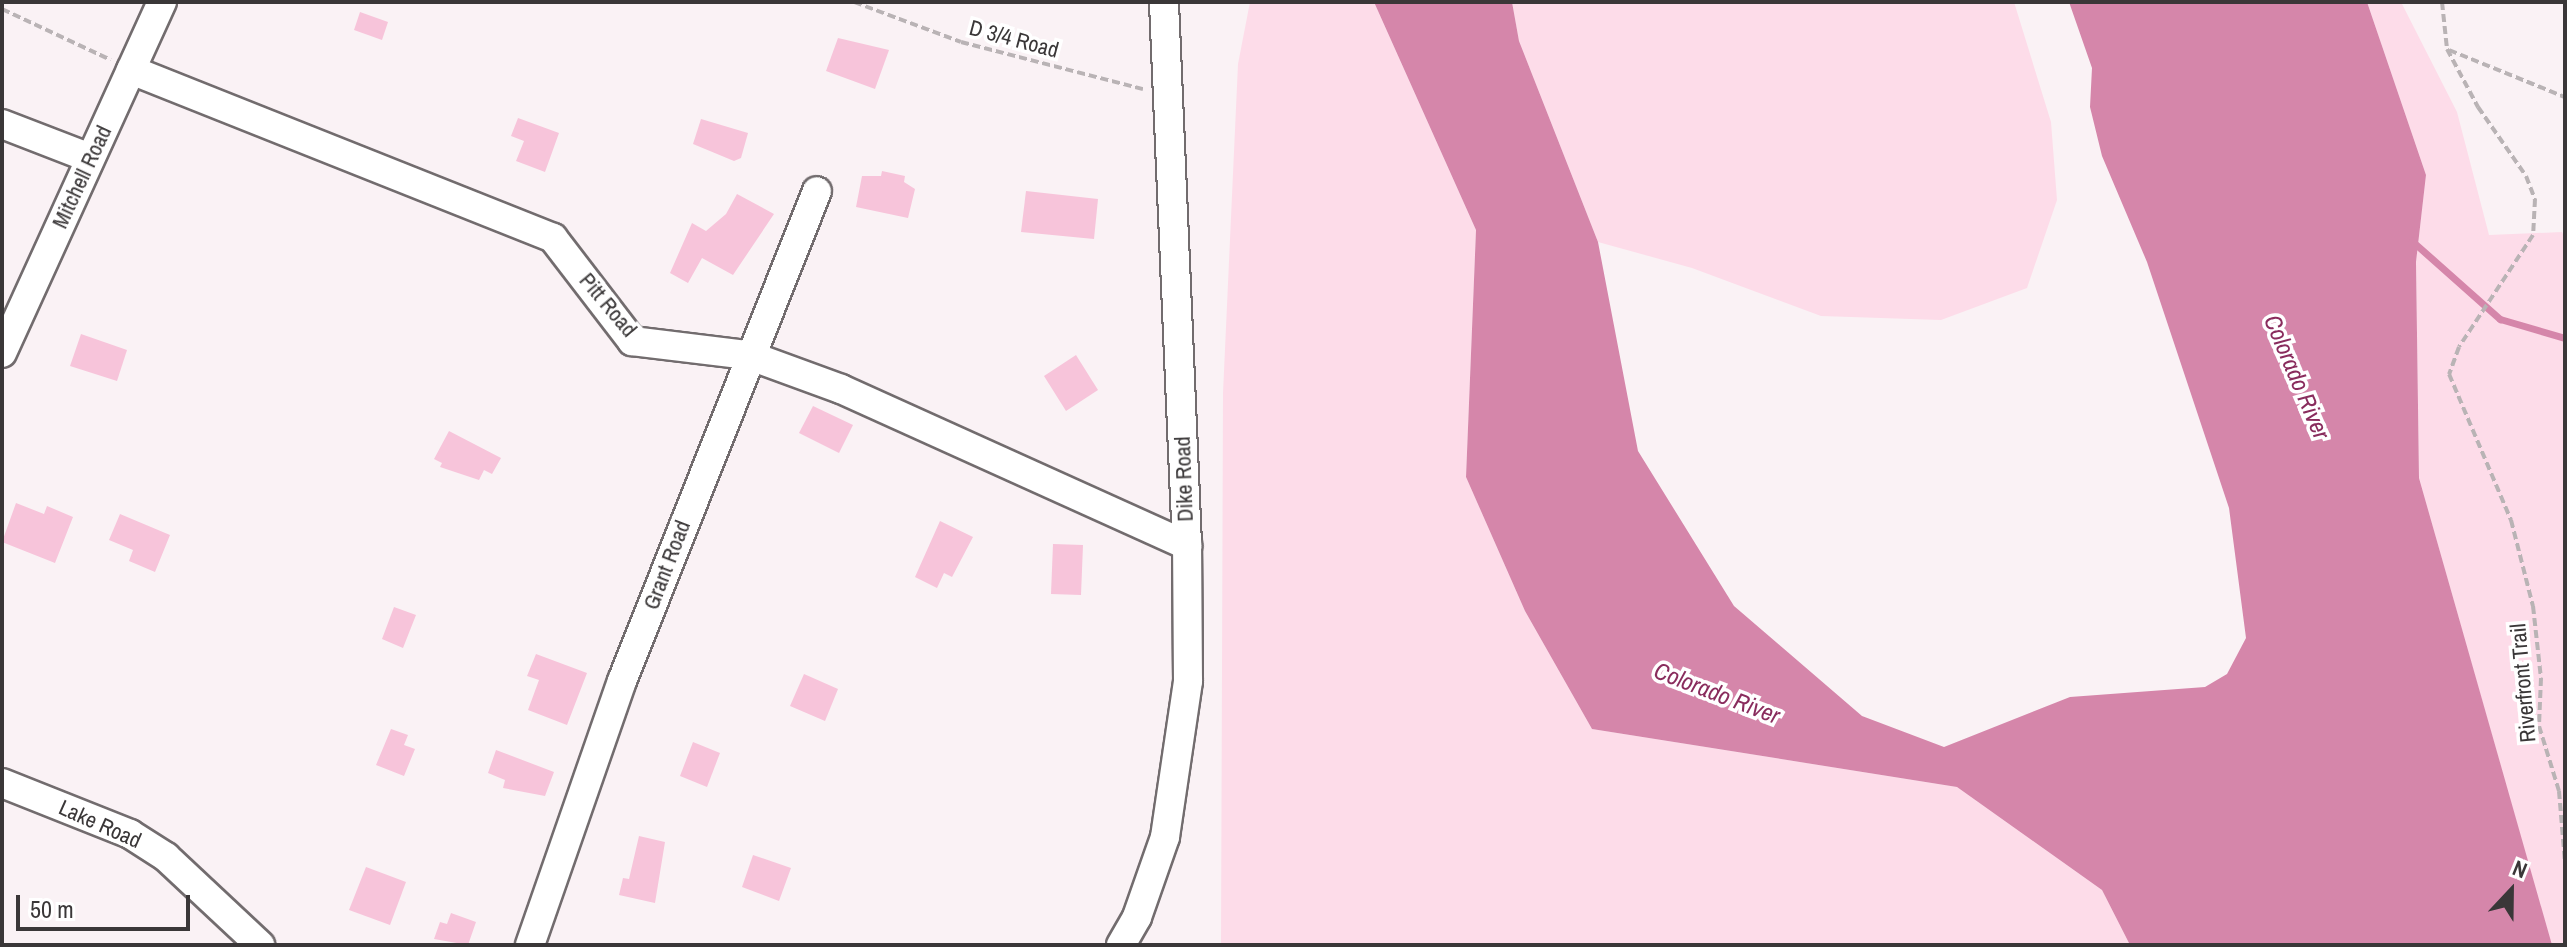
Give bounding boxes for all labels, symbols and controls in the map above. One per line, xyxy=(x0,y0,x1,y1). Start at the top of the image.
street label: D 3/4 Road xyxy=(967,14,1061,64)
street label: Mitchell Road xyxy=(47,121,117,233)
street label: Pitt Road xyxy=(574,268,642,342)
water label: Colorado River xyxy=(2258,310,2336,444)
street label: Dike Road xyxy=(1169,436,1199,522)
street label: Grant Road xyxy=(638,517,696,613)
street label: Riverfront Trail xyxy=(2505,622,2541,744)
water label: Colorado River xyxy=(1650,656,1784,730)
street label: Lake Road xyxy=(55,794,145,854)
north arrow xyxy=(2471,851,2551,931)
text: N xyxy=(2508,852,2532,885)
scale bar xyxy=(20,879,194,929)
text: 50 m xyxy=(30,893,74,925)

